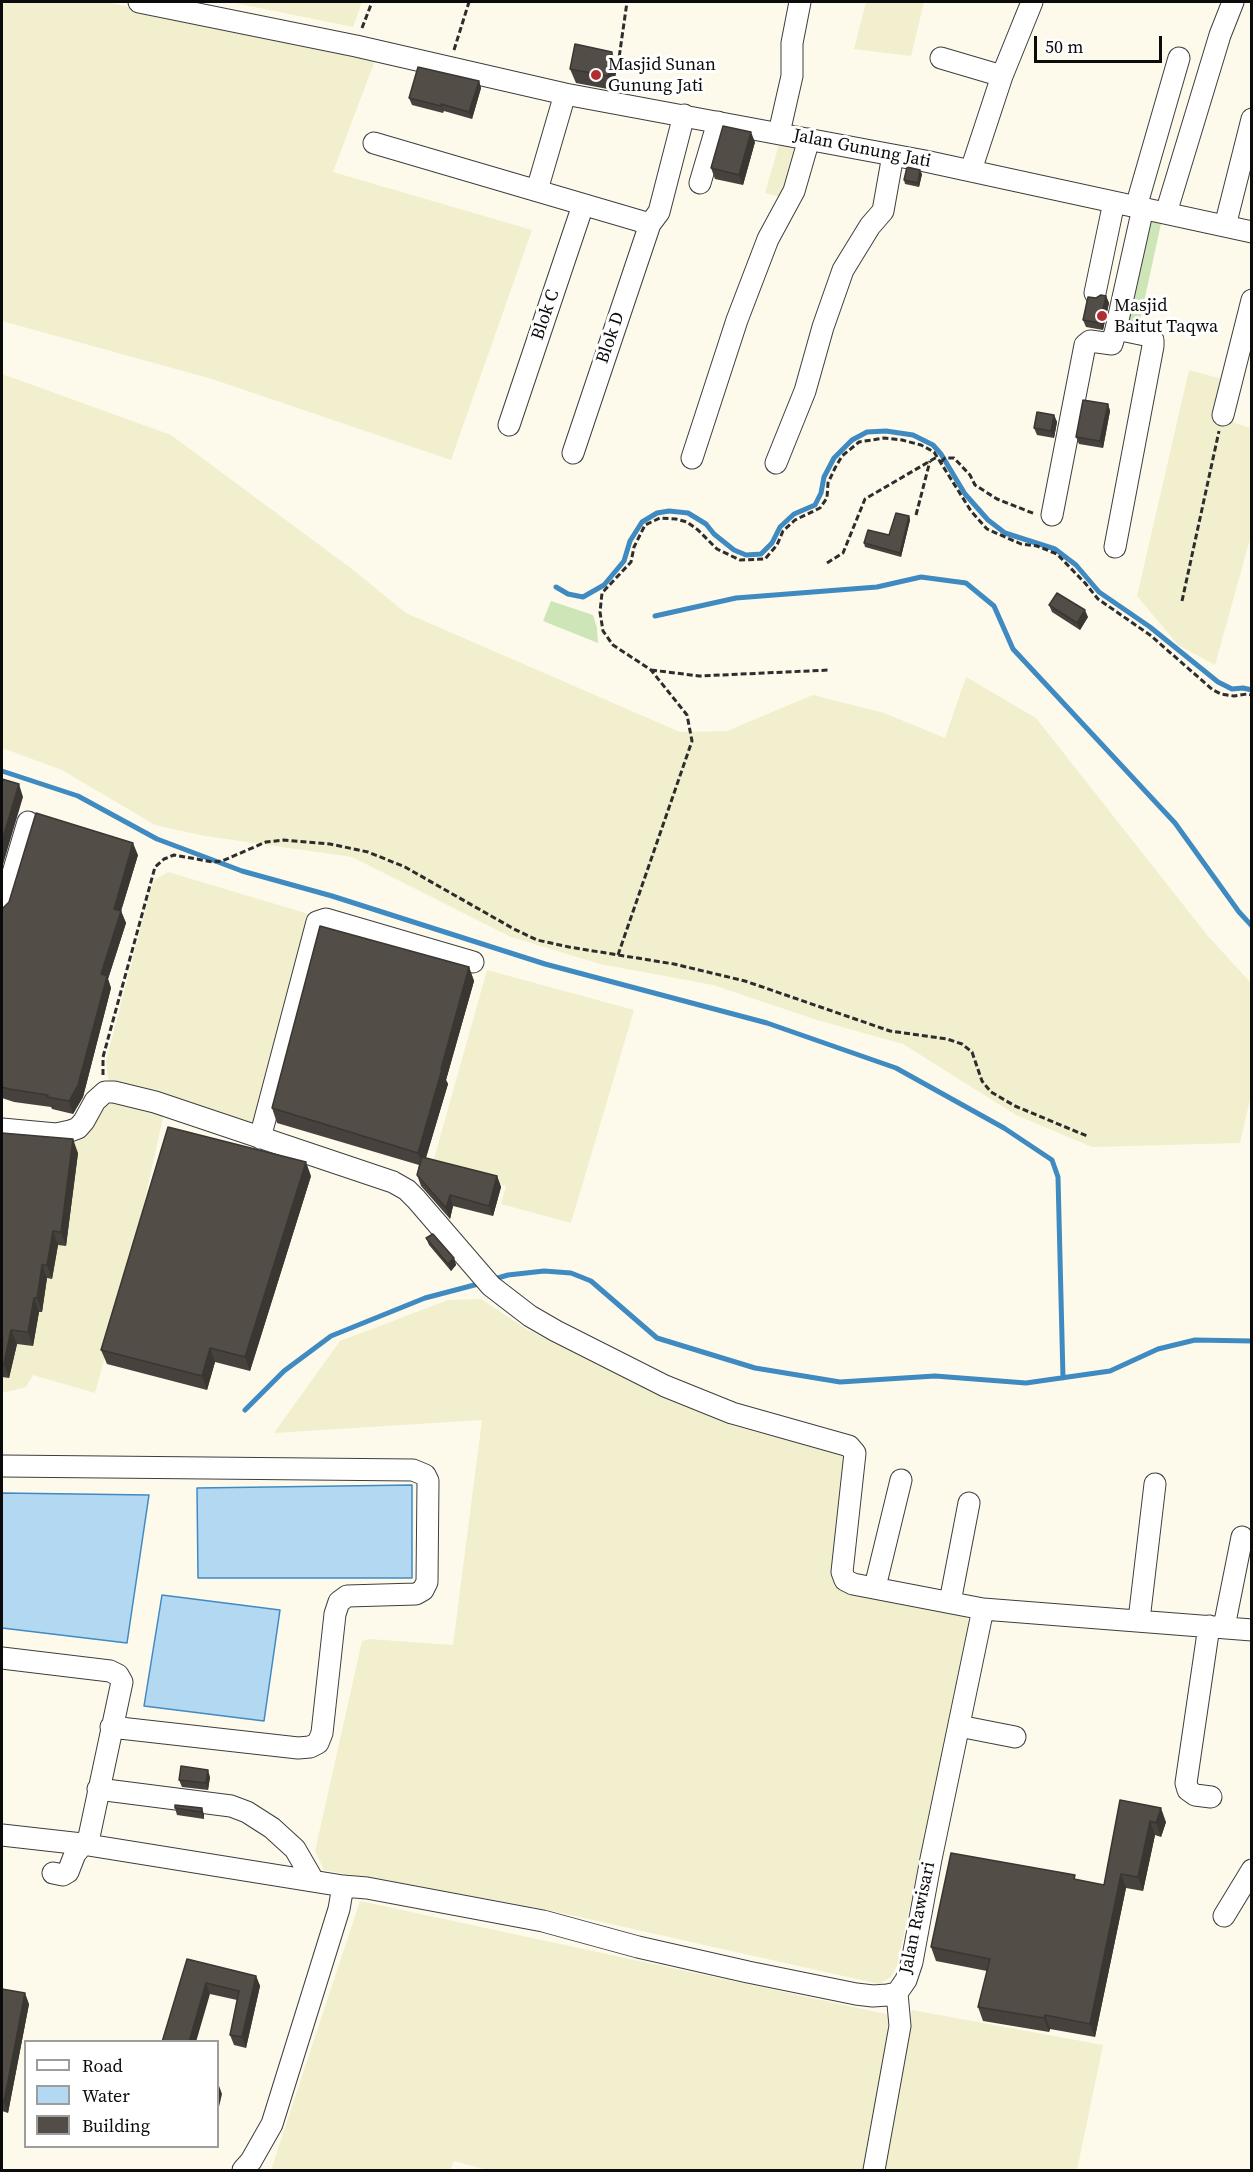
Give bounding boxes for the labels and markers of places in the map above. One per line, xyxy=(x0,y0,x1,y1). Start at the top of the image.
place label: Masjid Sunan Gunung Jati xyxy=(608,54,716,97)
marker: Masjid Sunan Gunung Jati xyxy=(589,68,603,82)
place label: Masjid Baitut Taqwa xyxy=(1114,295,1218,338)
marker: Masjid Baitut Taqwa xyxy=(1095,309,1109,323)

